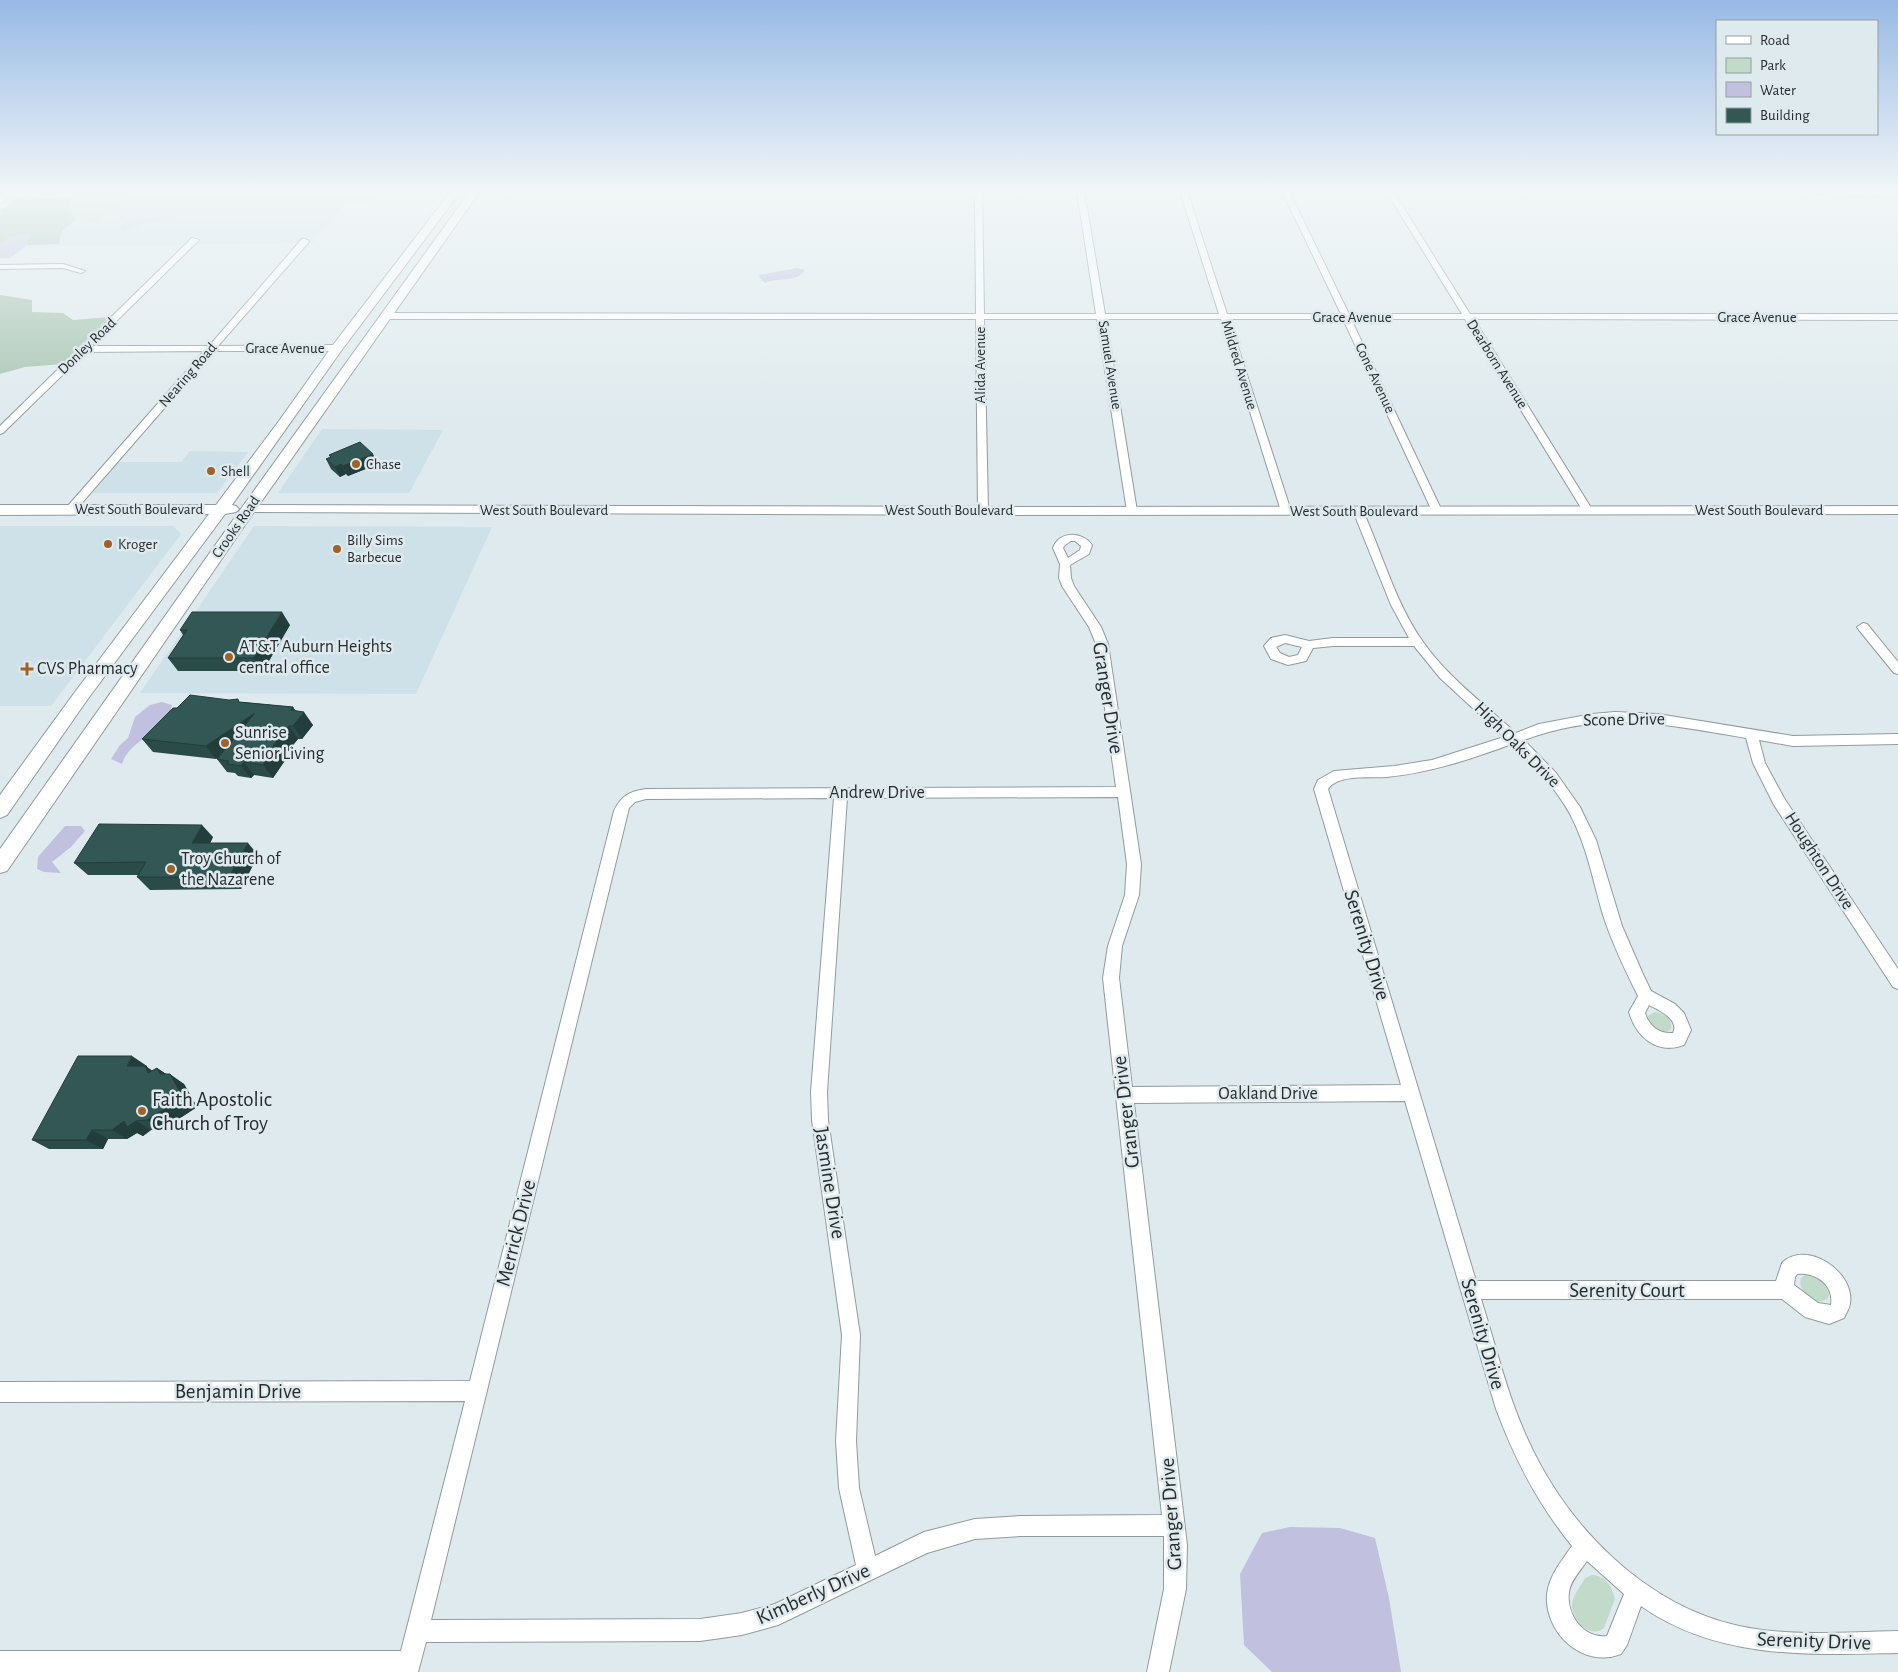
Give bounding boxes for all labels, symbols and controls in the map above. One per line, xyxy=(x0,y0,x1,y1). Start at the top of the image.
legend xyxy=(1716,20,1878,135)
text: Road xyxy=(1760,33,1790,48)
text: Park xyxy=(1760,58,1786,73)
text: Water xyxy=(1760,83,1796,98)
text: Building xyxy=(1760,108,1810,123)
street label: Grace Avenue xyxy=(1312,310,1392,325)
street label: Grace Avenue xyxy=(1717,310,1797,325)
street label: Donley Road xyxy=(55,315,119,377)
street label: Dearborn Avenue xyxy=(1464,317,1530,411)
street label: Samuel Avenue xyxy=(1096,319,1124,411)
street label: Mildred Avenue xyxy=(1218,319,1260,412)
street label: Alida Avenue xyxy=(973,326,988,403)
street label: Nearing Road xyxy=(156,340,220,410)
street label: Grace Avenue xyxy=(245,341,325,356)
street label: Cone Avenue xyxy=(1352,341,1398,415)
place label: Chase xyxy=(366,457,401,472)
marker: Chase xyxy=(350,458,362,470)
place label: Shell xyxy=(221,464,250,479)
marker: Shell xyxy=(205,465,217,477)
street label: Crooks Road xyxy=(209,493,263,561)
street label: West South Boulevard xyxy=(75,502,203,517)
street label: West South Boulevard xyxy=(480,503,608,518)
street label: West South Boulevard xyxy=(885,503,1013,518)
street label: West South Boulevard xyxy=(1695,503,1823,518)
street label: West South Boulevard xyxy=(1290,504,1418,519)
place label: Billy Sims Barbecue xyxy=(347,533,403,565)
place label: Kroger xyxy=(118,537,157,552)
marker: Kroger xyxy=(102,538,114,550)
marker: Billy Sims Barbecue xyxy=(331,543,343,555)
place label: AT&T Auburn Heights central office xyxy=(239,638,392,677)
street label: Granger Drive xyxy=(1089,641,1127,755)
marker: AT&T Auburn Heights central office xyxy=(223,651,235,663)
place label: CVS Pharmacy xyxy=(37,660,138,678)
marker: CVS Pharmacy xyxy=(21,663,33,675)
street label: High Oaks Drive xyxy=(1471,699,1563,791)
street label: Scone Drive xyxy=(1583,710,1665,730)
place label: Sunrise Senior Living xyxy=(235,724,325,763)
marker: Sunrise Senior Living xyxy=(219,737,231,749)
street label: Andrew Drive xyxy=(829,784,925,802)
street label: Houghton Drive xyxy=(1781,809,1857,913)
place label: Troy Church of the Nazarene xyxy=(181,850,282,889)
marker: Troy Church of the Nazarene xyxy=(165,863,177,875)
street label: Serenity Drive xyxy=(1340,887,1394,1003)
street label: Granger Drive xyxy=(1109,1055,1143,1169)
street label: Oakland Drive xyxy=(1218,1085,1318,1103)
place label: Faith Apostolic Church of Troy xyxy=(152,1089,272,1134)
marker: Faith Apostolic Church of Troy xyxy=(136,1105,148,1117)
street label: Jasmine Drive xyxy=(811,1125,849,1241)
street label: Merrick Drive xyxy=(493,1177,539,1289)
street label: Serenity Drive xyxy=(1457,1276,1509,1392)
street label: Serenity Court xyxy=(1569,1280,1685,1301)
street label: Benjamin Drive xyxy=(175,1381,301,1402)
street label: Granger Drive xyxy=(1157,1457,1185,1571)
street label: Kimberly Drive xyxy=(753,1560,873,1628)
street label: Serenity Drive xyxy=(1756,1629,1872,1653)

